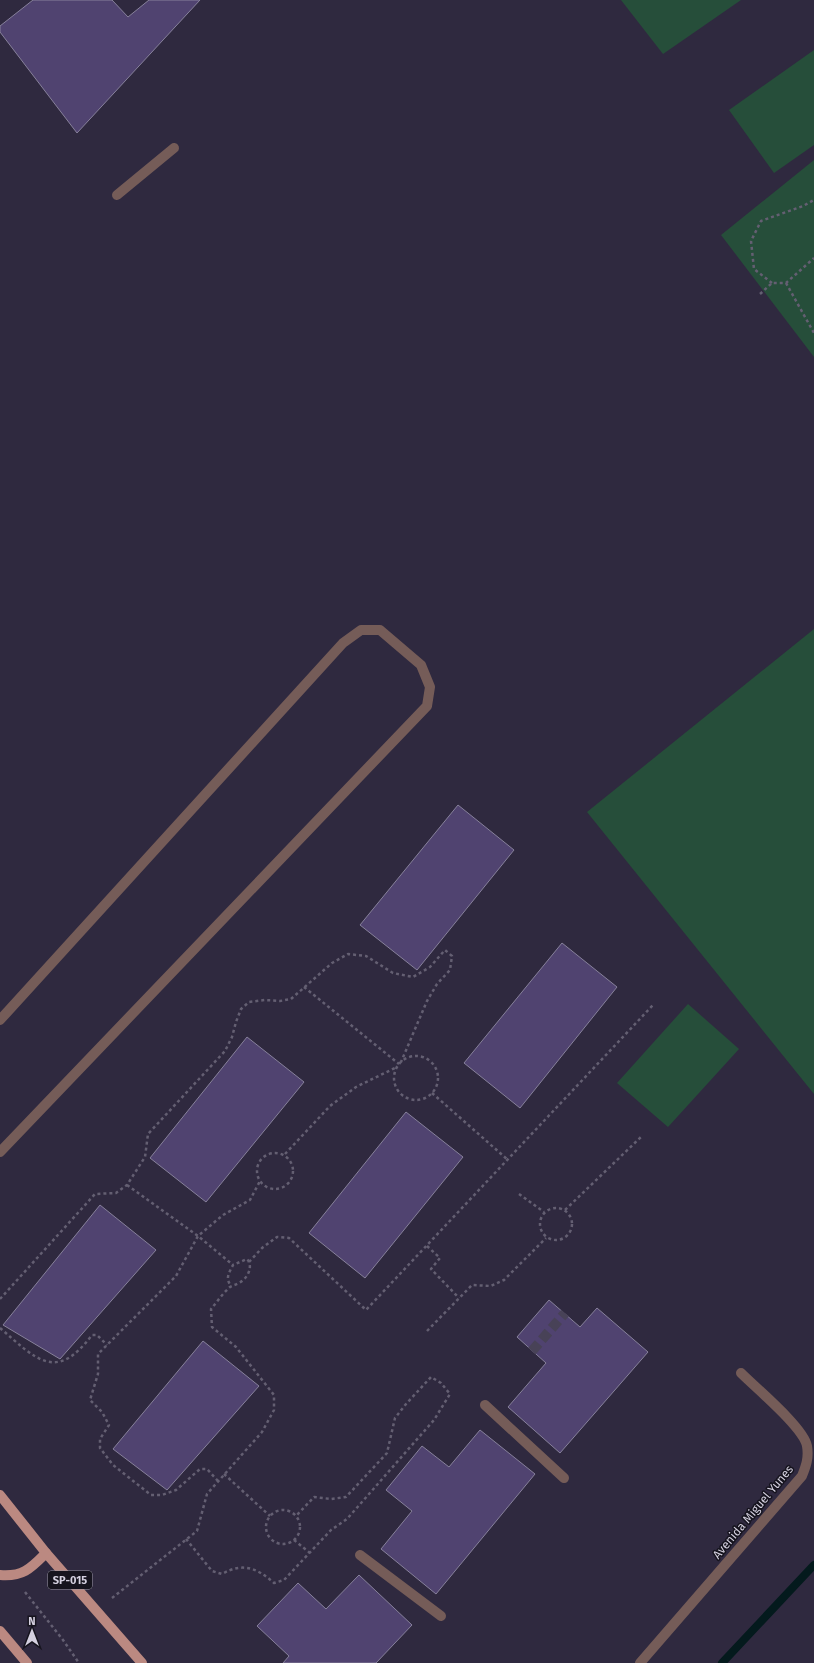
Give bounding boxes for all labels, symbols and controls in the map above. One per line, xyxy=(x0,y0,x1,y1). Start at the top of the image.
street label: Avenida Miguel Yunes xyxy=(710,1462,796,1562)
road number: SP-015 xyxy=(48,1571,92,1589)
north arrow xyxy=(12,1611,52,1651)
text: N xyxy=(28,1615,36,1628)

